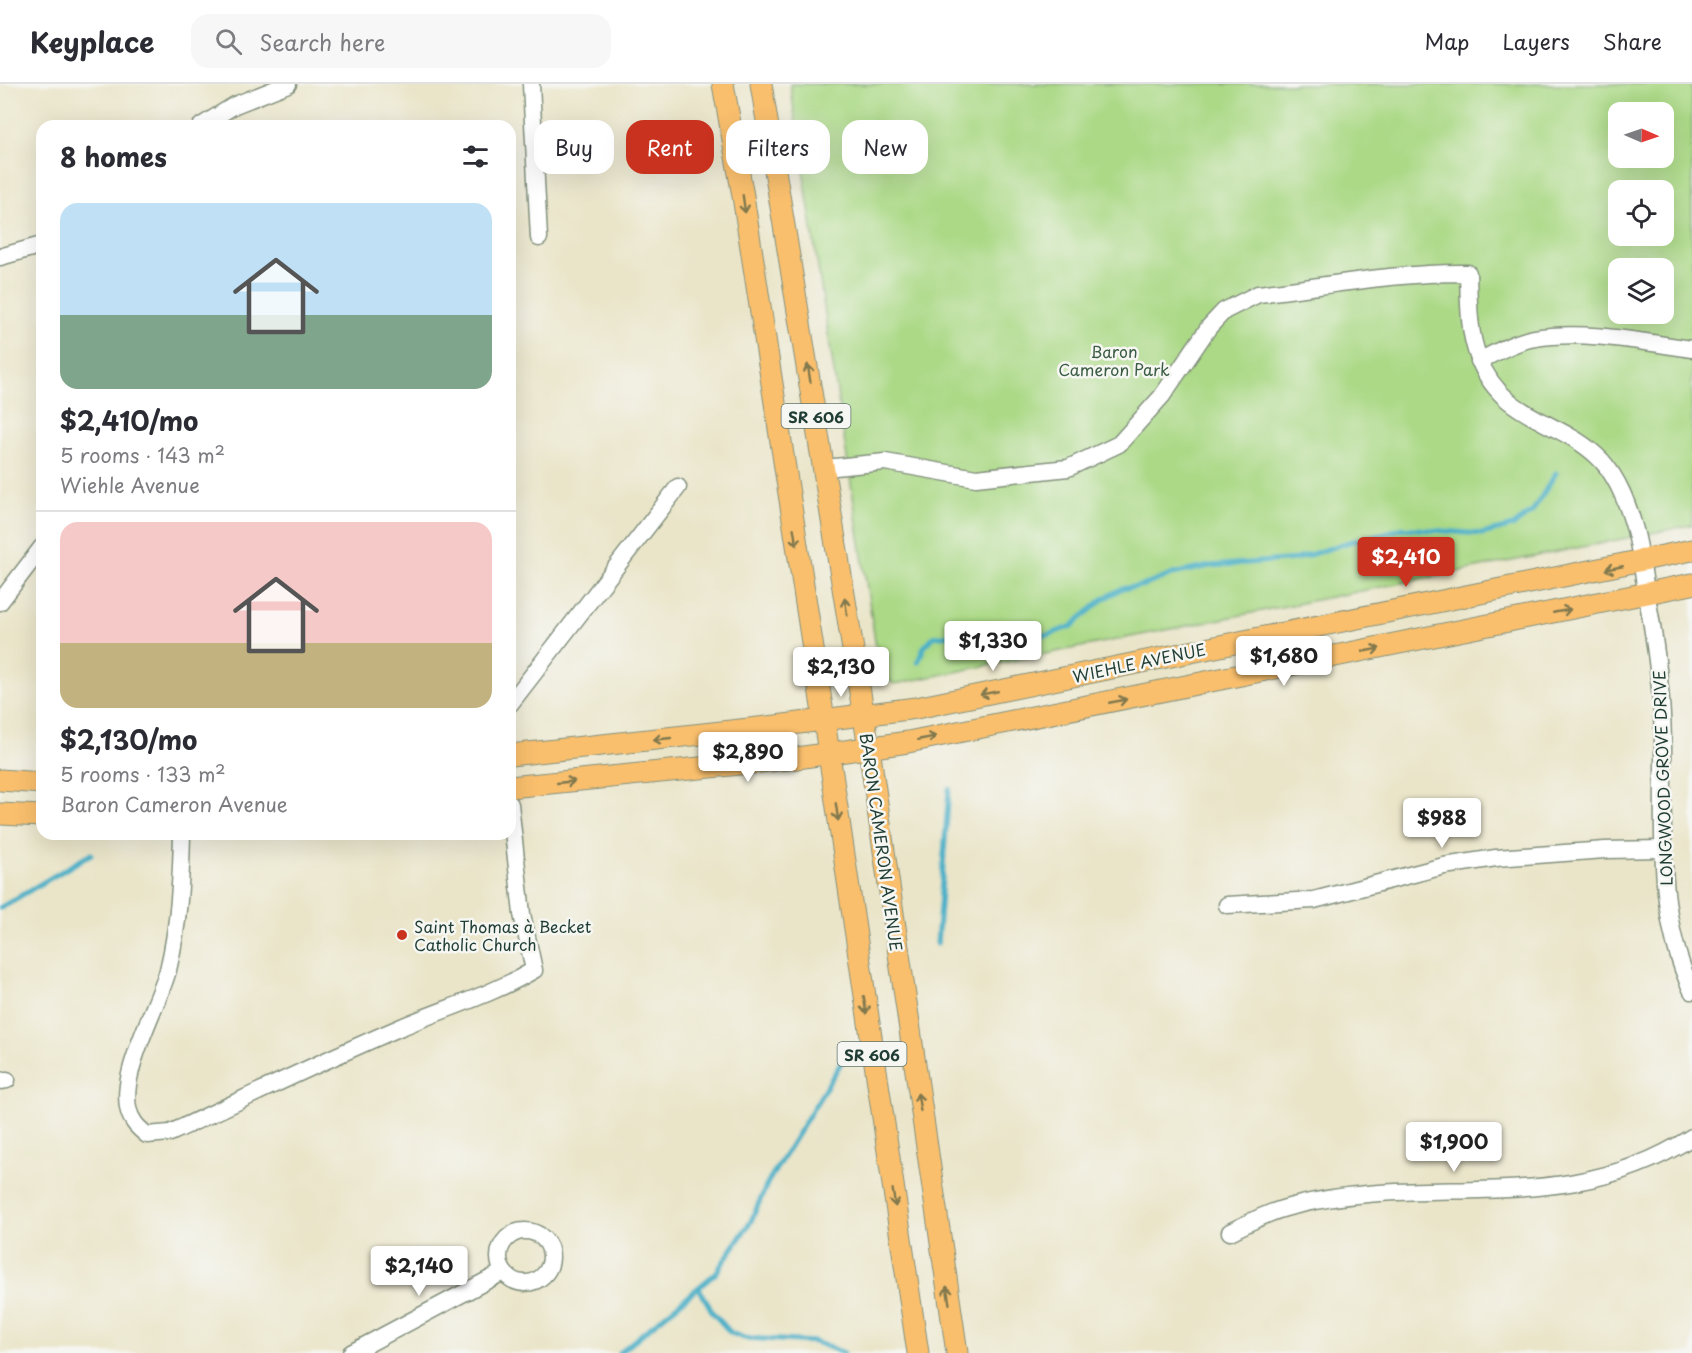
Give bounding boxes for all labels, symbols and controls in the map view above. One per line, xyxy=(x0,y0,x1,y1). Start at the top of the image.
search box xyxy=(191,14,611,68)
text: Keyplace xyxy=(30,20,155,63)
icon: search xyxy=(212,25,245,58)
text: Search here xyxy=(260,25,385,58)
text: Map xyxy=(1425,25,1469,57)
text: Layers xyxy=(1502,25,1570,57)
text: Share xyxy=(1603,25,1662,57)
north arrow xyxy=(1608,102,1674,168)
map controls xyxy=(1608,102,1674,324)
chip: Buy xyxy=(534,120,614,174)
chip: Rent xyxy=(626,120,714,174)
chip: Filters xyxy=(726,120,830,174)
chip: New xyxy=(842,120,928,174)
text: 8 homes xyxy=(60,137,167,176)
icon: filters xyxy=(459,140,492,173)
button: locate xyxy=(1608,180,1674,246)
one-way arrow xyxy=(739,193,750,213)
icon: home xyxy=(222,242,330,350)
button: layers xyxy=(1608,258,1674,324)
park label: Baron Cameron Park xyxy=(1058,339,1170,381)
one-way arrow xyxy=(803,363,814,383)
text: $2,410/mo xyxy=(60,401,198,440)
road number: SR 606 xyxy=(782,404,850,428)
text: 5 rooms · 143 m² xyxy=(60,440,225,470)
text: Wiehle Avenue xyxy=(60,470,200,500)
one-way arrow xyxy=(790,527,801,546)
pin: $2,410 xyxy=(1357,537,1455,588)
text: $2,410 xyxy=(1372,541,1440,571)
icon: home xyxy=(222,561,330,669)
one-way arrow xyxy=(1605,563,1625,574)
one-way arrow xyxy=(841,597,852,617)
one-way arrow xyxy=(1552,605,1571,616)
pin: $1,330 xyxy=(944,621,1042,672)
text: $1,330 xyxy=(958,625,1028,655)
street label: WIEHLE AVENUE xyxy=(1070,636,1208,688)
pin: $1,680 xyxy=(1235,636,1333,687)
text: $1,680 xyxy=(1250,640,1318,670)
one-way arrow xyxy=(1361,644,1380,655)
pin: $2,130 xyxy=(792,647,890,698)
text: $2,130 xyxy=(807,651,875,681)
street label: LONGWOOD GROVE DRIVE xyxy=(1646,670,1678,886)
one-way arrow xyxy=(980,688,1000,699)
one-way arrow xyxy=(1108,694,1127,706)
text: $2,130/mo xyxy=(60,720,197,759)
street label: BARON CAMERON AVENUE xyxy=(855,731,909,953)
pin: $2,890 xyxy=(699,732,797,783)
one-way arrow xyxy=(916,732,936,743)
one-way arrow xyxy=(652,734,672,745)
text: $2,890 xyxy=(712,736,784,766)
text: 5 rooms · 133 m² xyxy=(60,759,226,789)
one-way arrow xyxy=(555,776,575,787)
text: Baron Cameron Avenue xyxy=(60,789,288,819)
pin: $988 xyxy=(1406,798,1478,849)
one-way arrow xyxy=(832,801,843,821)
text: $988 xyxy=(1417,802,1467,832)
place label: Saint Thomas à Becket Catholic Church xyxy=(414,914,592,956)
marker: Saint Thomas à Becket Catholic Church xyxy=(395,928,409,942)
one-way arrow xyxy=(860,994,871,1014)
road number: SR 606 xyxy=(838,1042,906,1066)
one-way arrow xyxy=(913,1093,924,1113)
pin: $1,900 xyxy=(1405,1122,1503,1173)
text: $1,900 xyxy=(1420,1126,1488,1156)
one-way arrow xyxy=(889,1187,900,1207)
pin: $2,140 xyxy=(370,1246,468,1297)
text: $2,140 xyxy=(385,1250,453,1280)
one-way arrow xyxy=(943,1286,954,1306)

